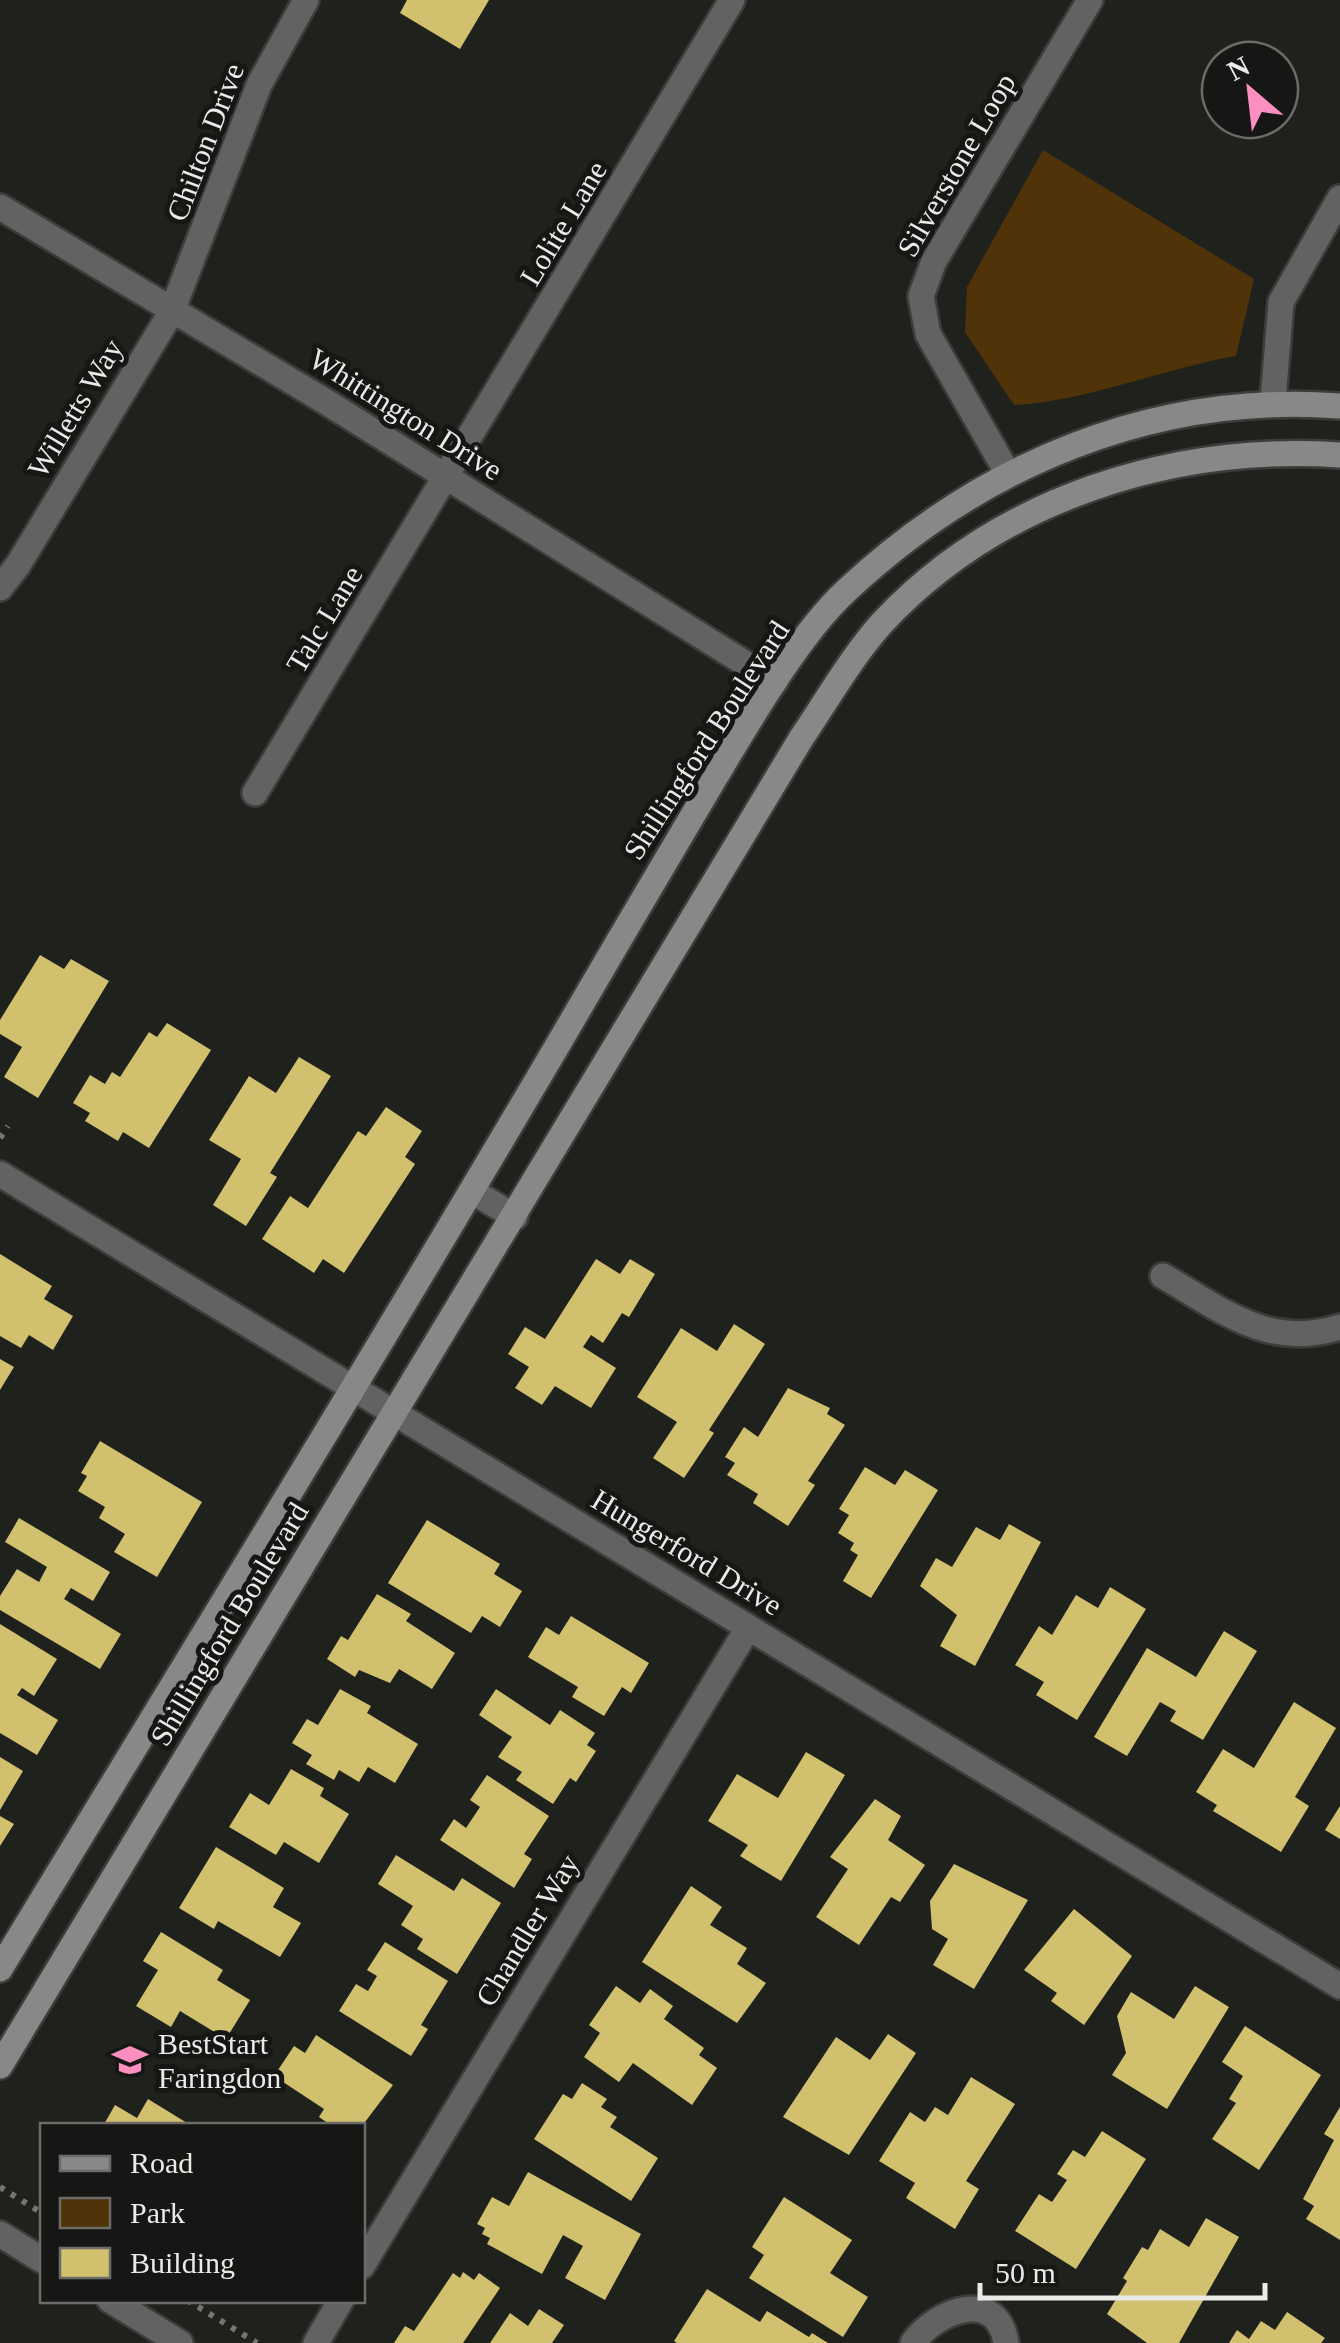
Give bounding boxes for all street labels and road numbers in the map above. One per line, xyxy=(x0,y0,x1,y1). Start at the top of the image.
street label: Chilton Drive xyxy=(160,59,250,225)
street label: Silverstone Loop xyxy=(890,68,1022,262)
street label: Lolite Lane xyxy=(513,155,613,291)
street label: Willetts Way xyxy=(21,333,129,483)
street label: Whittington Drive xyxy=(304,342,508,486)
street label: Talc Lane xyxy=(279,560,369,678)
street label: Shillingford Boulevard xyxy=(617,615,795,865)
street label: Hungerford Drive xyxy=(586,1482,788,1622)
street label: Shillingford Boulevard xyxy=(143,1497,315,1751)
street label: Chandler Way xyxy=(469,1848,585,2012)

